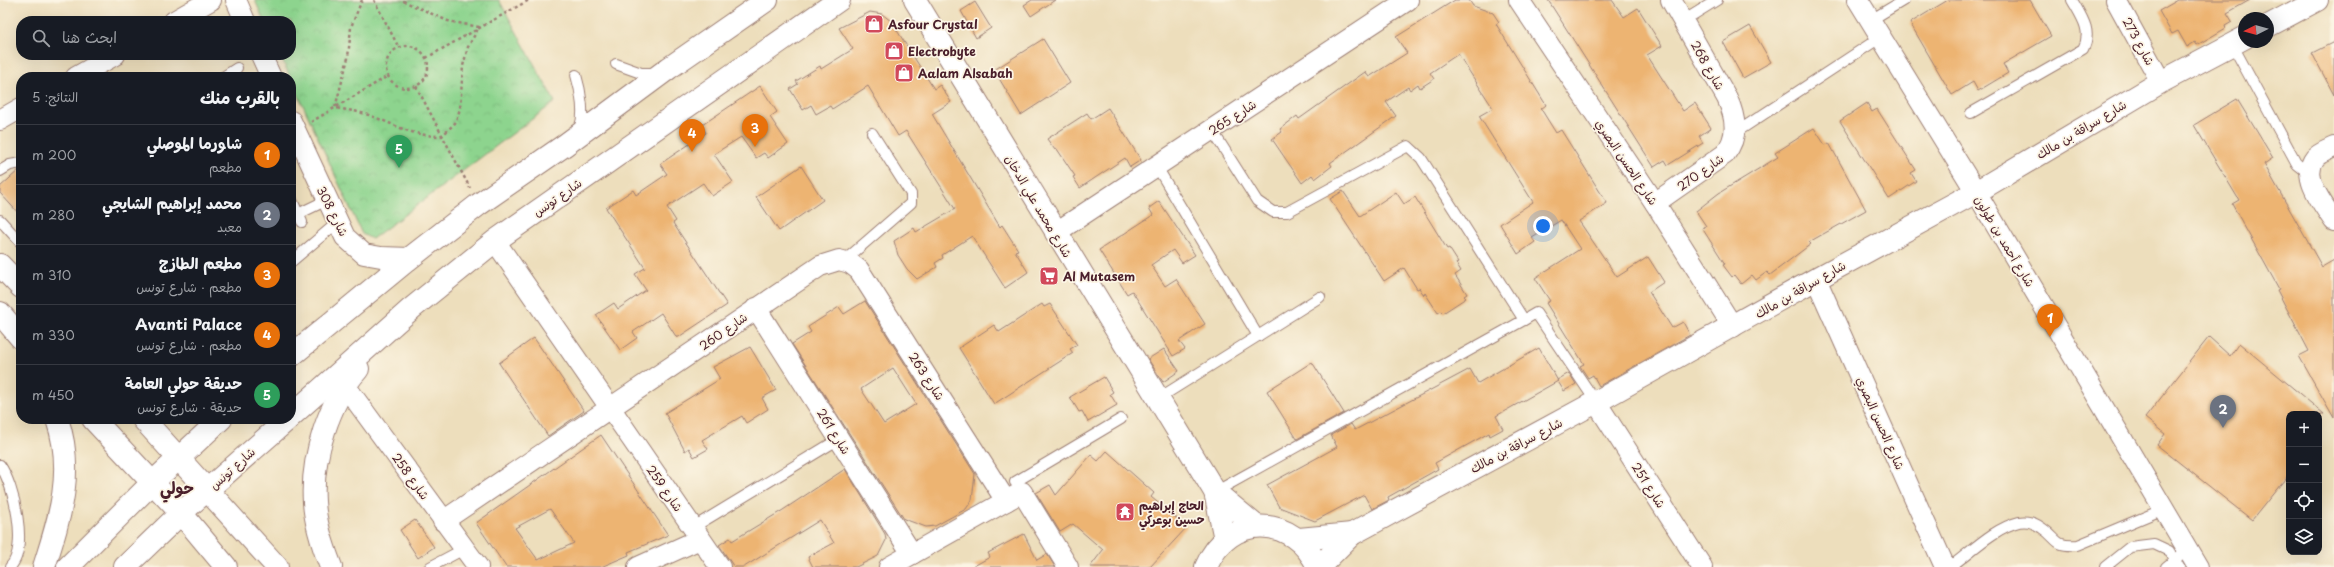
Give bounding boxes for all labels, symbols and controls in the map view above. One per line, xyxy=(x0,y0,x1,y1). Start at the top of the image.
north arrow xyxy=(2238,12,2274,48)
shop icon: Asfour Crystal xyxy=(863,13,885,35)
street label: شارع 273 xyxy=(2118,14,2160,69)
place label: Asfour Crystal xyxy=(887,15,978,33)
search box xyxy=(16,16,296,60)
text: ابحث هنا xyxy=(62,25,117,48)
icon: search xyxy=(30,27,52,49)
street label: شارع 268 xyxy=(1686,37,1729,93)
shop icon: Electrobyte xyxy=(883,40,905,62)
place label: Electrobyte xyxy=(908,42,976,60)
shop icon: Aalam Alsabah xyxy=(893,62,915,84)
place label: Aalam Alsabah xyxy=(918,64,1013,82)
text: بالقرب منك xyxy=(200,84,280,110)
text: النتائج: 5 xyxy=(32,87,78,106)
street label: شارع 265 xyxy=(1205,95,1260,140)
street label: شارع سراقة بن مالك xyxy=(2033,95,2130,164)
pin: 3 xyxy=(742,114,768,147)
street label: شارع الحسن البصري xyxy=(1591,115,1662,209)
pin: 4 xyxy=(679,119,705,152)
text: شاورما الموصلي xyxy=(147,131,242,154)
pin: 5 xyxy=(386,135,412,168)
text: 200 m xyxy=(32,145,76,164)
text: 1 xyxy=(264,145,270,164)
street label: شارع 270 xyxy=(1673,149,1728,195)
street label: شارع محمد علي الدخان xyxy=(999,151,1077,262)
text: مطعم xyxy=(209,157,242,176)
street label: شارع تونس xyxy=(529,174,586,221)
street label: شارع 308 xyxy=(312,183,353,240)
text: محمد إبراهيم الشايجي xyxy=(102,191,242,214)
street label: شارع أحمد بن طولون xyxy=(1970,192,2039,291)
text: 280 m xyxy=(32,205,75,224)
text: 2 xyxy=(262,205,272,224)
your location xyxy=(1533,216,1553,236)
text: معبد xyxy=(217,217,242,236)
text: مطعم الطازج xyxy=(159,251,242,274)
street label: شارع سراقة بن مالك xyxy=(1751,256,1849,323)
text: 310 m xyxy=(32,265,71,284)
text: 3 xyxy=(263,265,271,284)
supermarket icon: Al Mutasem xyxy=(1038,265,1060,287)
place label: Al Mutasem xyxy=(1062,267,1135,285)
text: مطعم · شارع تونس xyxy=(136,277,242,296)
pin: 1 xyxy=(2037,304,2063,337)
street label: شارع 260 xyxy=(695,308,751,355)
text: Avanti Palace xyxy=(135,312,242,335)
text: 330 m xyxy=(32,325,75,344)
text: 4 xyxy=(263,325,271,344)
text: مطعم · شارع تونس xyxy=(136,335,242,354)
street label: شارع 263 xyxy=(904,348,949,404)
text: حديقة حولي العامة xyxy=(125,371,242,394)
street label: شارع الحسن البصري xyxy=(1851,374,1910,473)
text: 450 m xyxy=(32,385,74,404)
text: 5 xyxy=(263,385,271,404)
pin: 2 xyxy=(2210,395,2236,428)
text: حديقة · شارع تونس xyxy=(137,397,242,416)
street label: شارع 261 xyxy=(812,404,855,458)
map controls xyxy=(2286,411,2322,555)
button: + xyxy=(2286,411,2322,447)
street label: شارع سراقة بن مالك xyxy=(1467,413,1566,478)
street label: شارع تونس xyxy=(205,443,260,494)
button: − xyxy=(2286,447,2322,483)
street label: شارع 258 xyxy=(387,449,434,504)
street label: شارع 251 xyxy=(1627,459,1670,512)
street label: شارع 259 xyxy=(642,461,688,515)
district label: حولي xyxy=(160,475,194,503)
button: locate xyxy=(2286,483,2322,519)
place label: الحاج إبراهيم حسين بوعركي xyxy=(1139,496,1205,531)
temple icon: الحاج إبراهيم حسين بوعركي xyxy=(1114,501,1136,523)
button: layers xyxy=(2286,519,2322,555)

